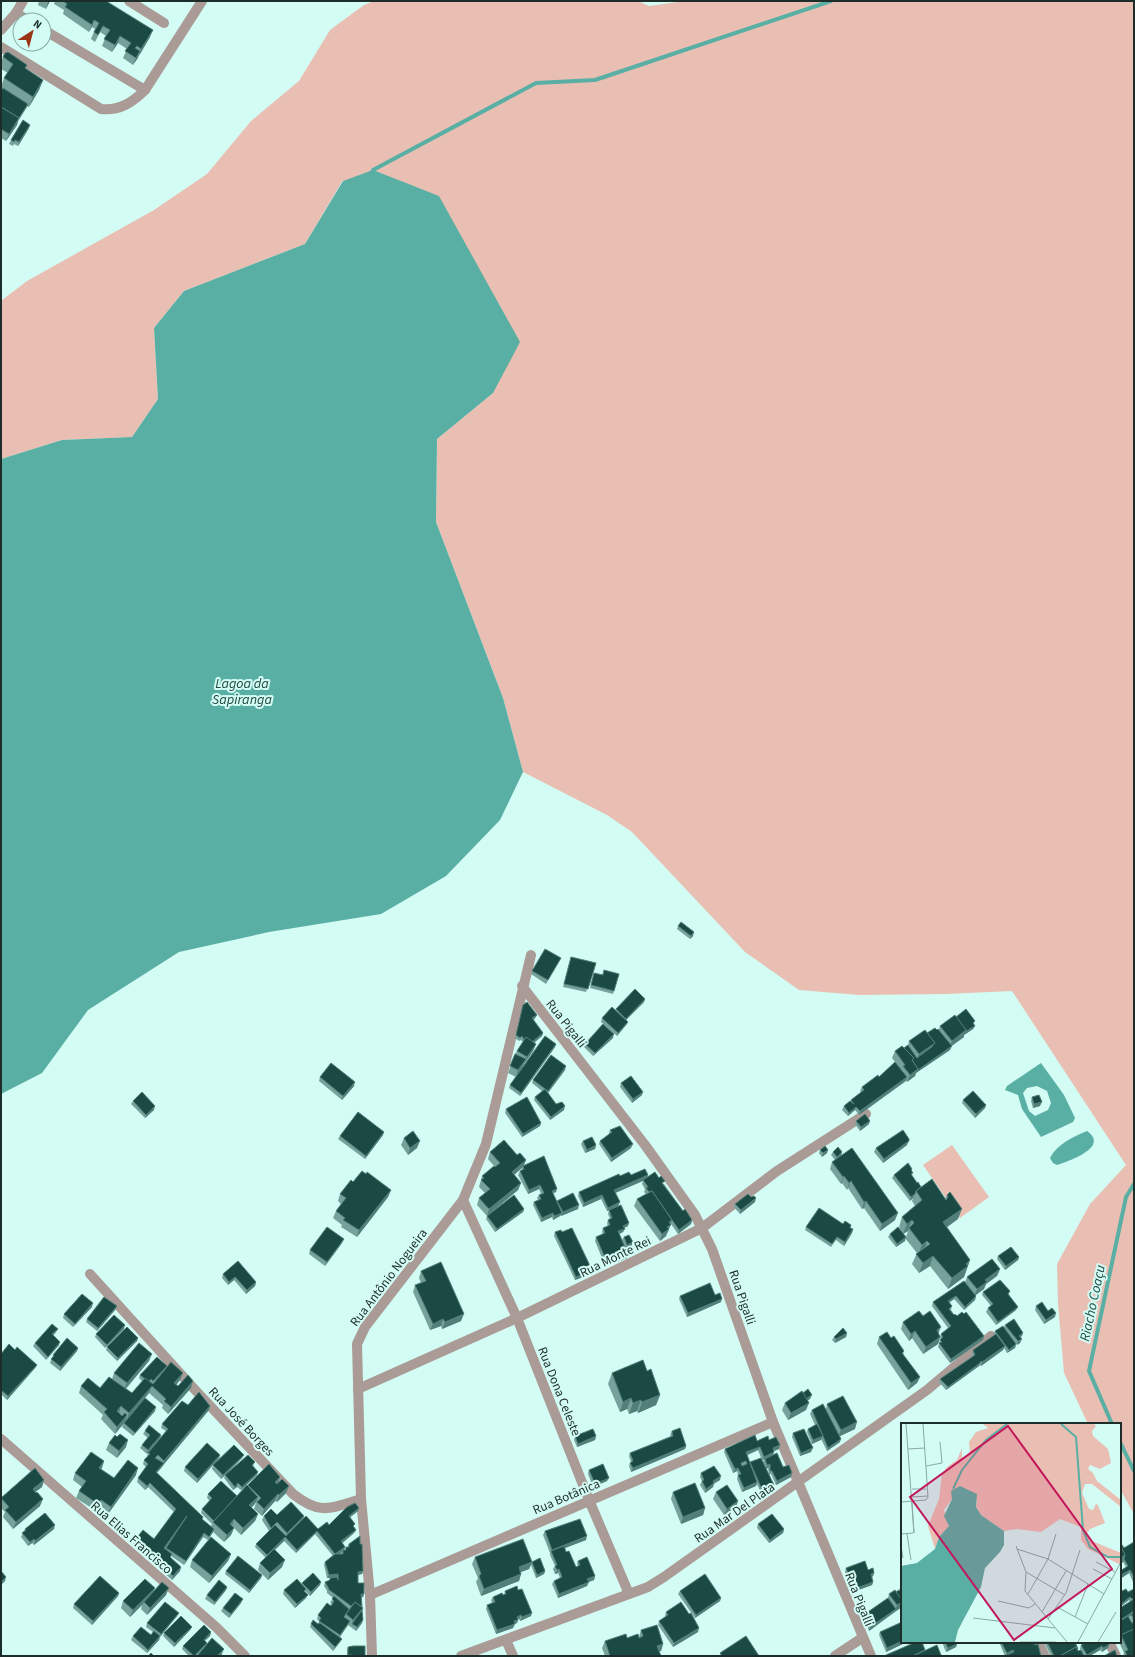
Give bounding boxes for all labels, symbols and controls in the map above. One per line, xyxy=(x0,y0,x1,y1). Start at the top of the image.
north arrow xyxy=(12,12,52,52)
text: N xyxy=(30,16,45,33)
water label: Lagoa da Sapiranga xyxy=(212,674,272,710)
street label: Rua Pigalli xyxy=(542,996,591,1052)
street label: Rua Antônio Nogueira xyxy=(346,1225,432,1330)
street label: Rua Monte Rei xyxy=(577,1232,654,1282)
water label: Riacho Coaçu xyxy=(1075,1263,1111,1343)
street label: Rua Pigalli xyxy=(724,1267,760,1327)
street label: Rua Dona Celeste xyxy=(533,1344,585,1439)
street label: Rua José Borges xyxy=(204,1383,278,1461)
inset map xyxy=(901,1423,1121,1643)
street label: Rua Botânica xyxy=(530,1475,603,1519)
street label: Rua Mar Del Plata xyxy=(691,1478,779,1547)
street label: Rua Elias Francisco xyxy=(87,1497,176,1578)
street label: Rua Pigalli xyxy=(840,1570,878,1629)

